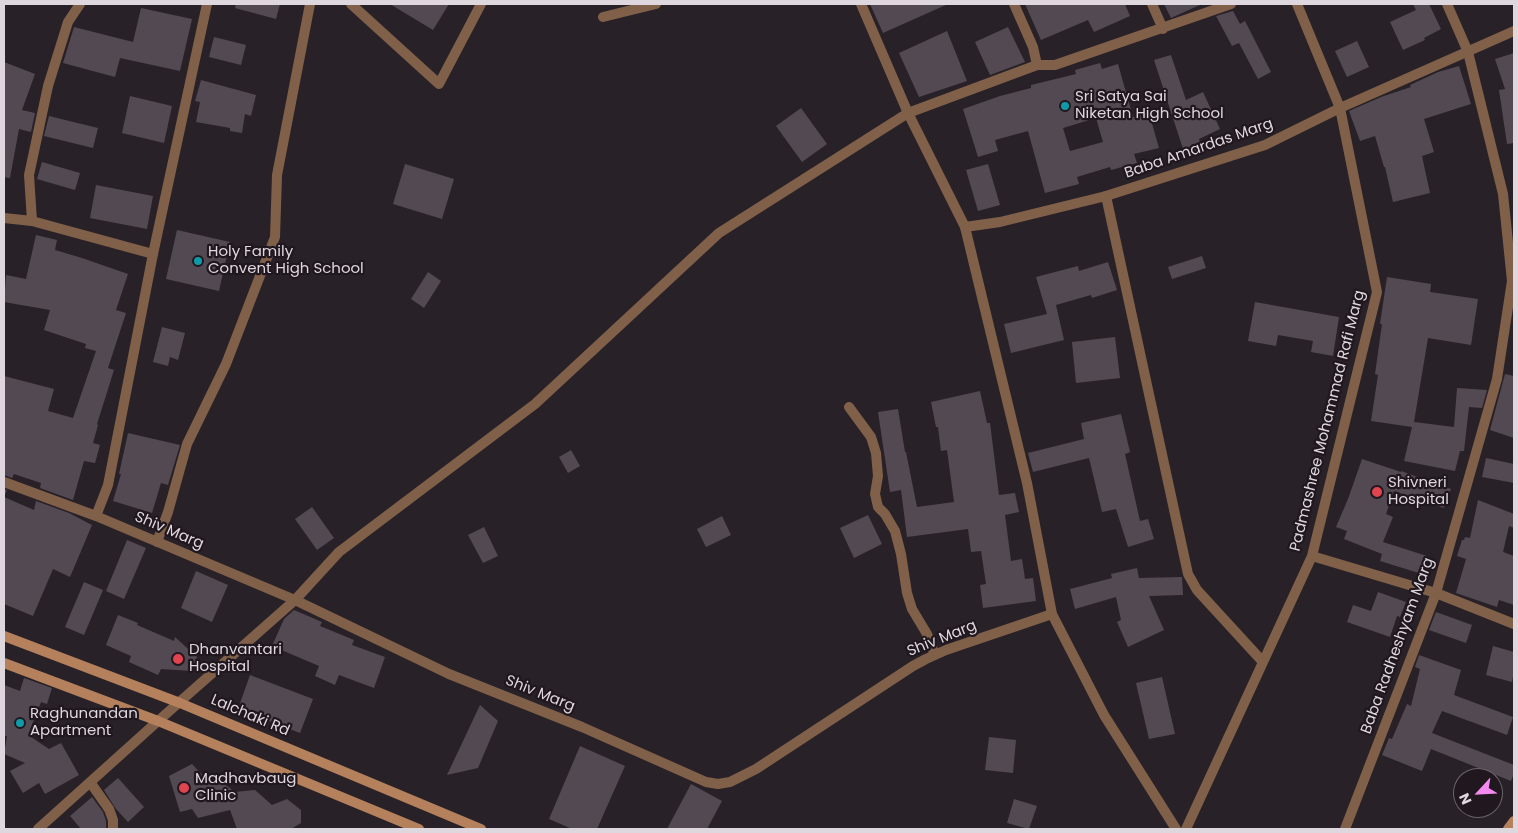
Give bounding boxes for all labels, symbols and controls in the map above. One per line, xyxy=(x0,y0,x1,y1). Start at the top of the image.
place label: Sri Satya Sai Niketan High School xyxy=(1075,88,1224,123)
marker: Sri Satya Sai Niketan High School xyxy=(1059,100,1071,112)
street label: Baba Amardas Marg xyxy=(1122,115,1276,183)
place label: Holy Family Convent High School xyxy=(208,243,364,278)
marker: Holy Family Convent High School xyxy=(192,255,204,267)
street label: Padmashree Mohammad Rafi Marg xyxy=(1287,289,1369,553)
place label: Shivneri Hospital xyxy=(1388,474,1449,509)
marker: Shivneri Hospital xyxy=(1370,485,1384,499)
street label: Shiv Marg xyxy=(132,508,206,554)
street label: Baba Radheshyam Marg xyxy=(1358,555,1438,737)
street label: Shiv Marg xyxy=(905,617,979,661)
place label: Dhanvantari Hospital xyxy=(189,641,282,676)
marker: Dhanvantari Hospital xyxy=(171,652,185,666)
street label: Shiv Marg xyxy=(503,672,577,716)
street label: Lalchaki Rd xyxy=(208,691,292,741)
place label: Raghunandan Apartment xyxy=(30,705,138,740)
marker: Raghunandan Apartment xyxy=(14,717,26,729)
north arrow xyxy=(1453,768,1503,818)
place label: Madhavbaug Clinic xyxy=(195,770,296,805)
marker: Madhavbaug Clinic xyxy=(177,781,191,795)
text: N xyxy=(1454,790,1477,808)

